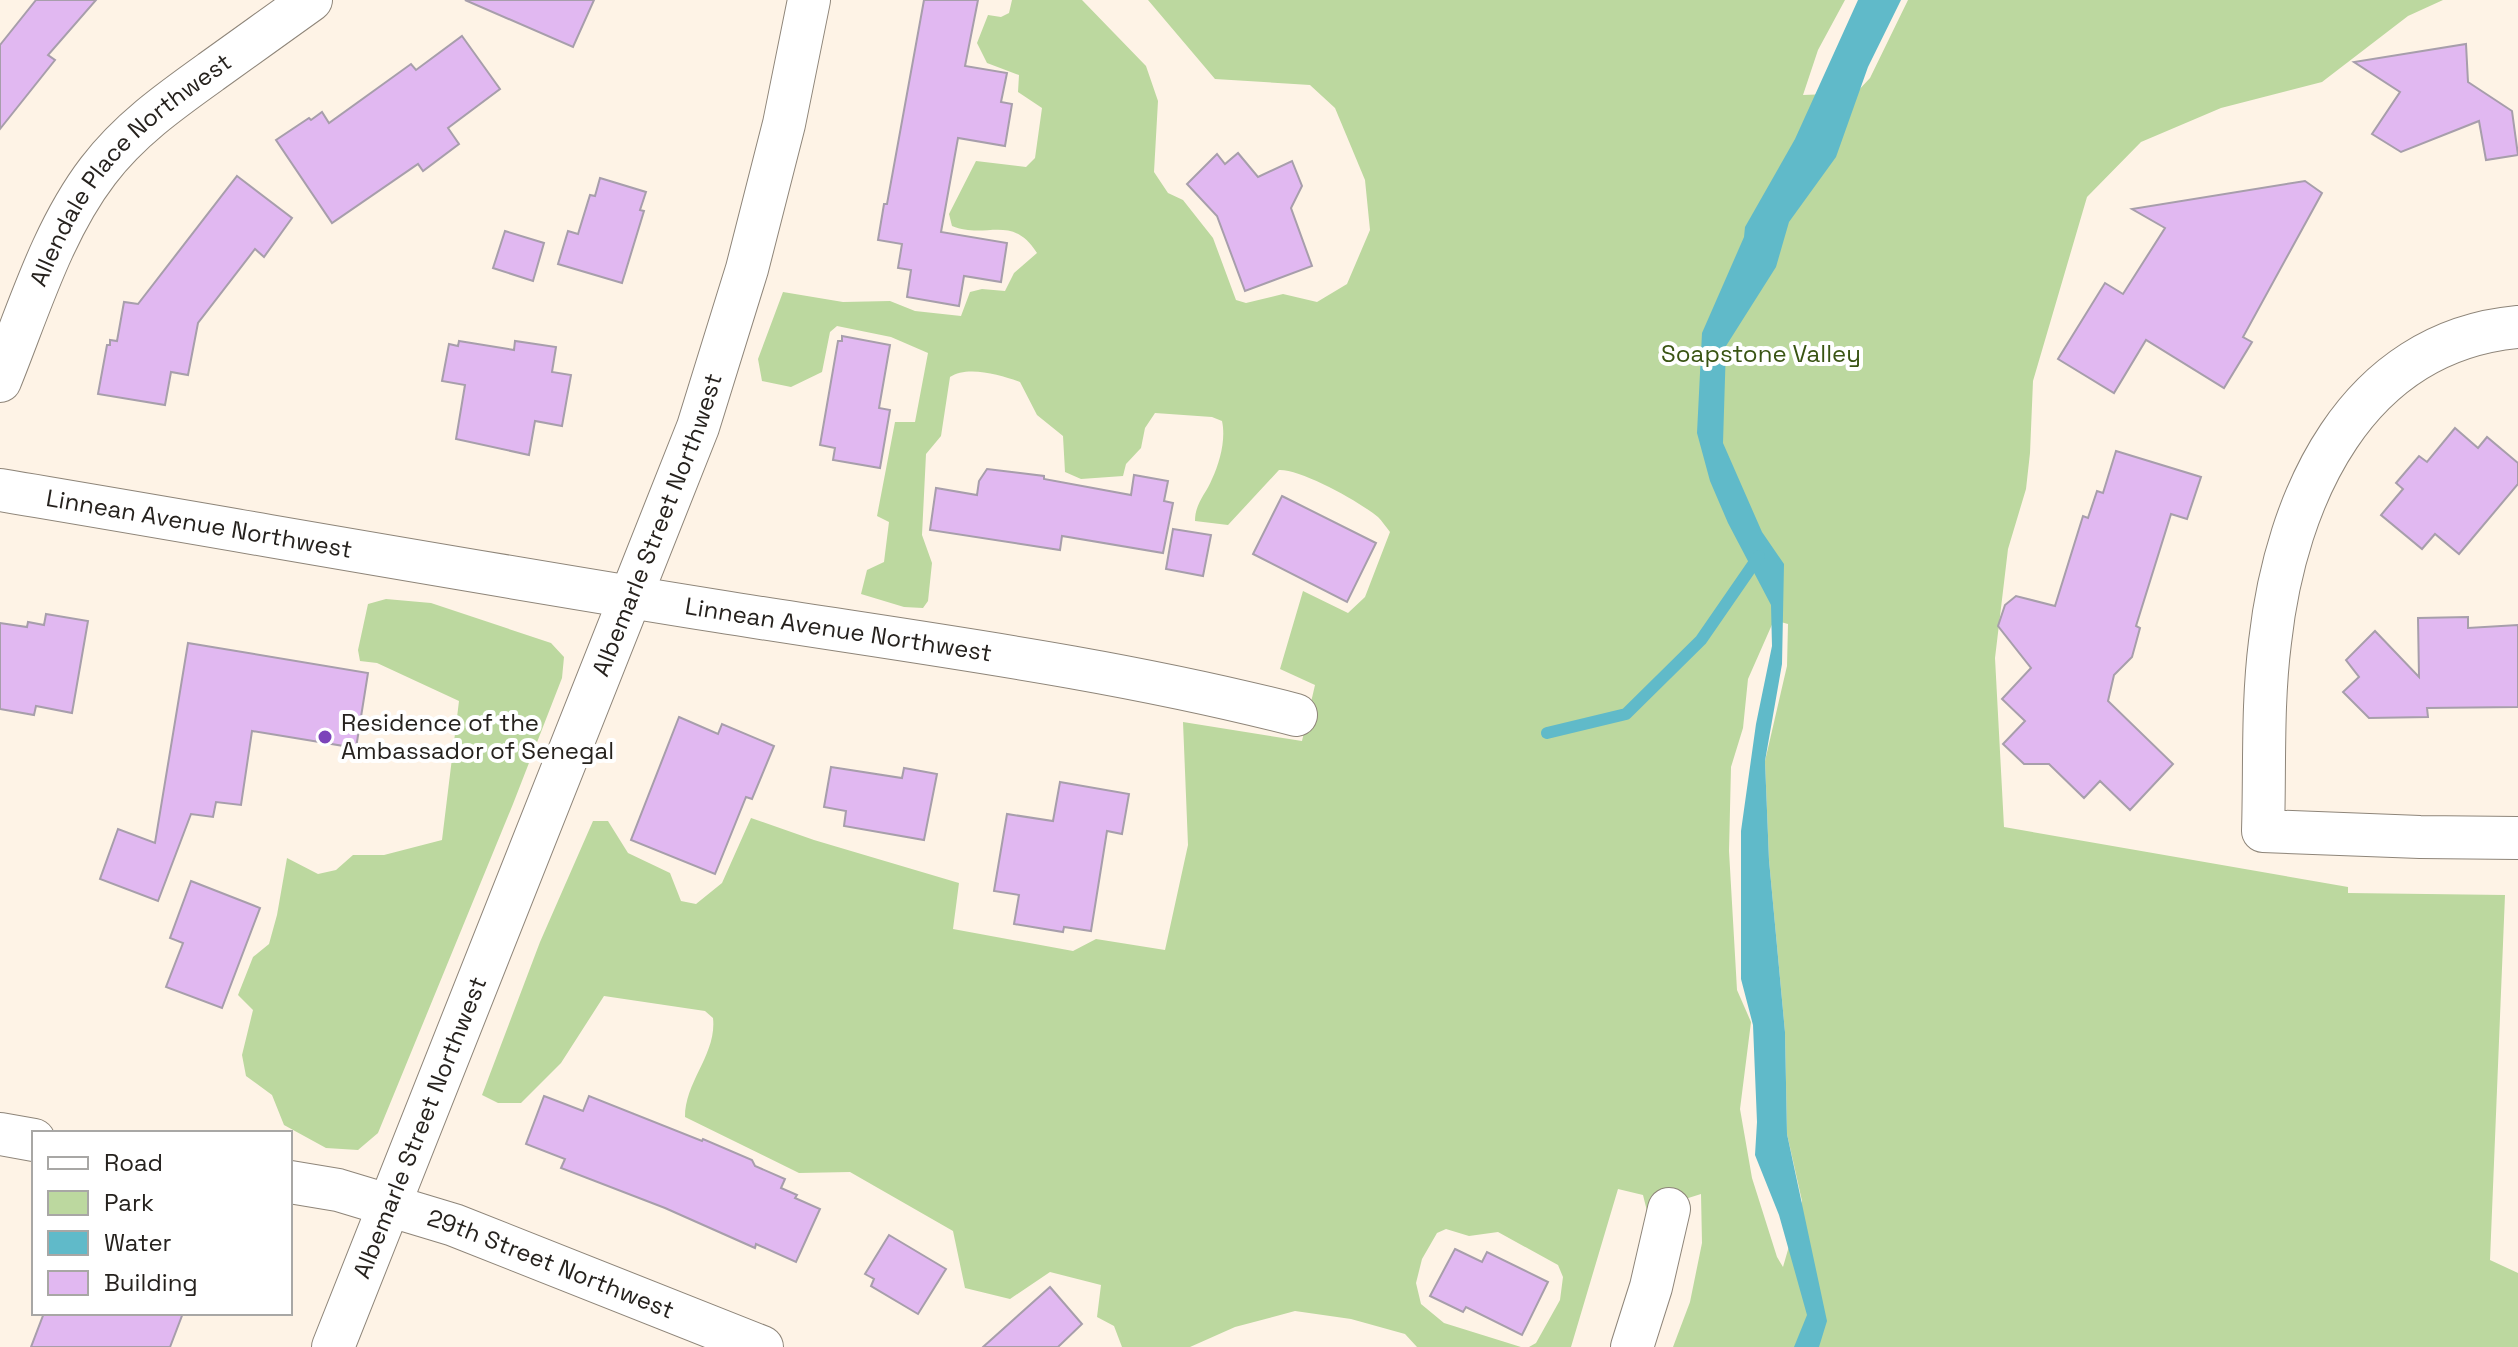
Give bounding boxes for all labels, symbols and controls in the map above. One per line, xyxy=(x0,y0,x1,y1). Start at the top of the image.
street label: Allendale Place Northwest xyxy=(22,46,237,291)
park label: Soapstone Valley xyxy=(1661,338,1861,369)
street label: Albemarle Street Northwest xyxy=(585,369,729,681)
street label: Linnean Avenue Northwest xyxy=(44,482,355,565)
street label: Linnean Avenue Northwest xyxy=(683,590,994,668)
place label: Residence of the Ambassador of Senegal xyxy=(341,707,614,766)
marker: Residence of the Ambassador of Senegal xyxy=(316,728,334,746)
street label: Albemarle Street Northwest xyxy=(346,972,493,1283)
legend xyxy=(32,1131,292,1315)
text: Road xyxy=(104,1147,163,1178)
text: Park xyxy=(104,1187,154,1218)
street label: 29th Street Northwest xyxy=(424,1202,679,1326)
text: Water xyxy=(104,1227,172,1258)
text: Building xyxy=(104,1267,198,1298)

